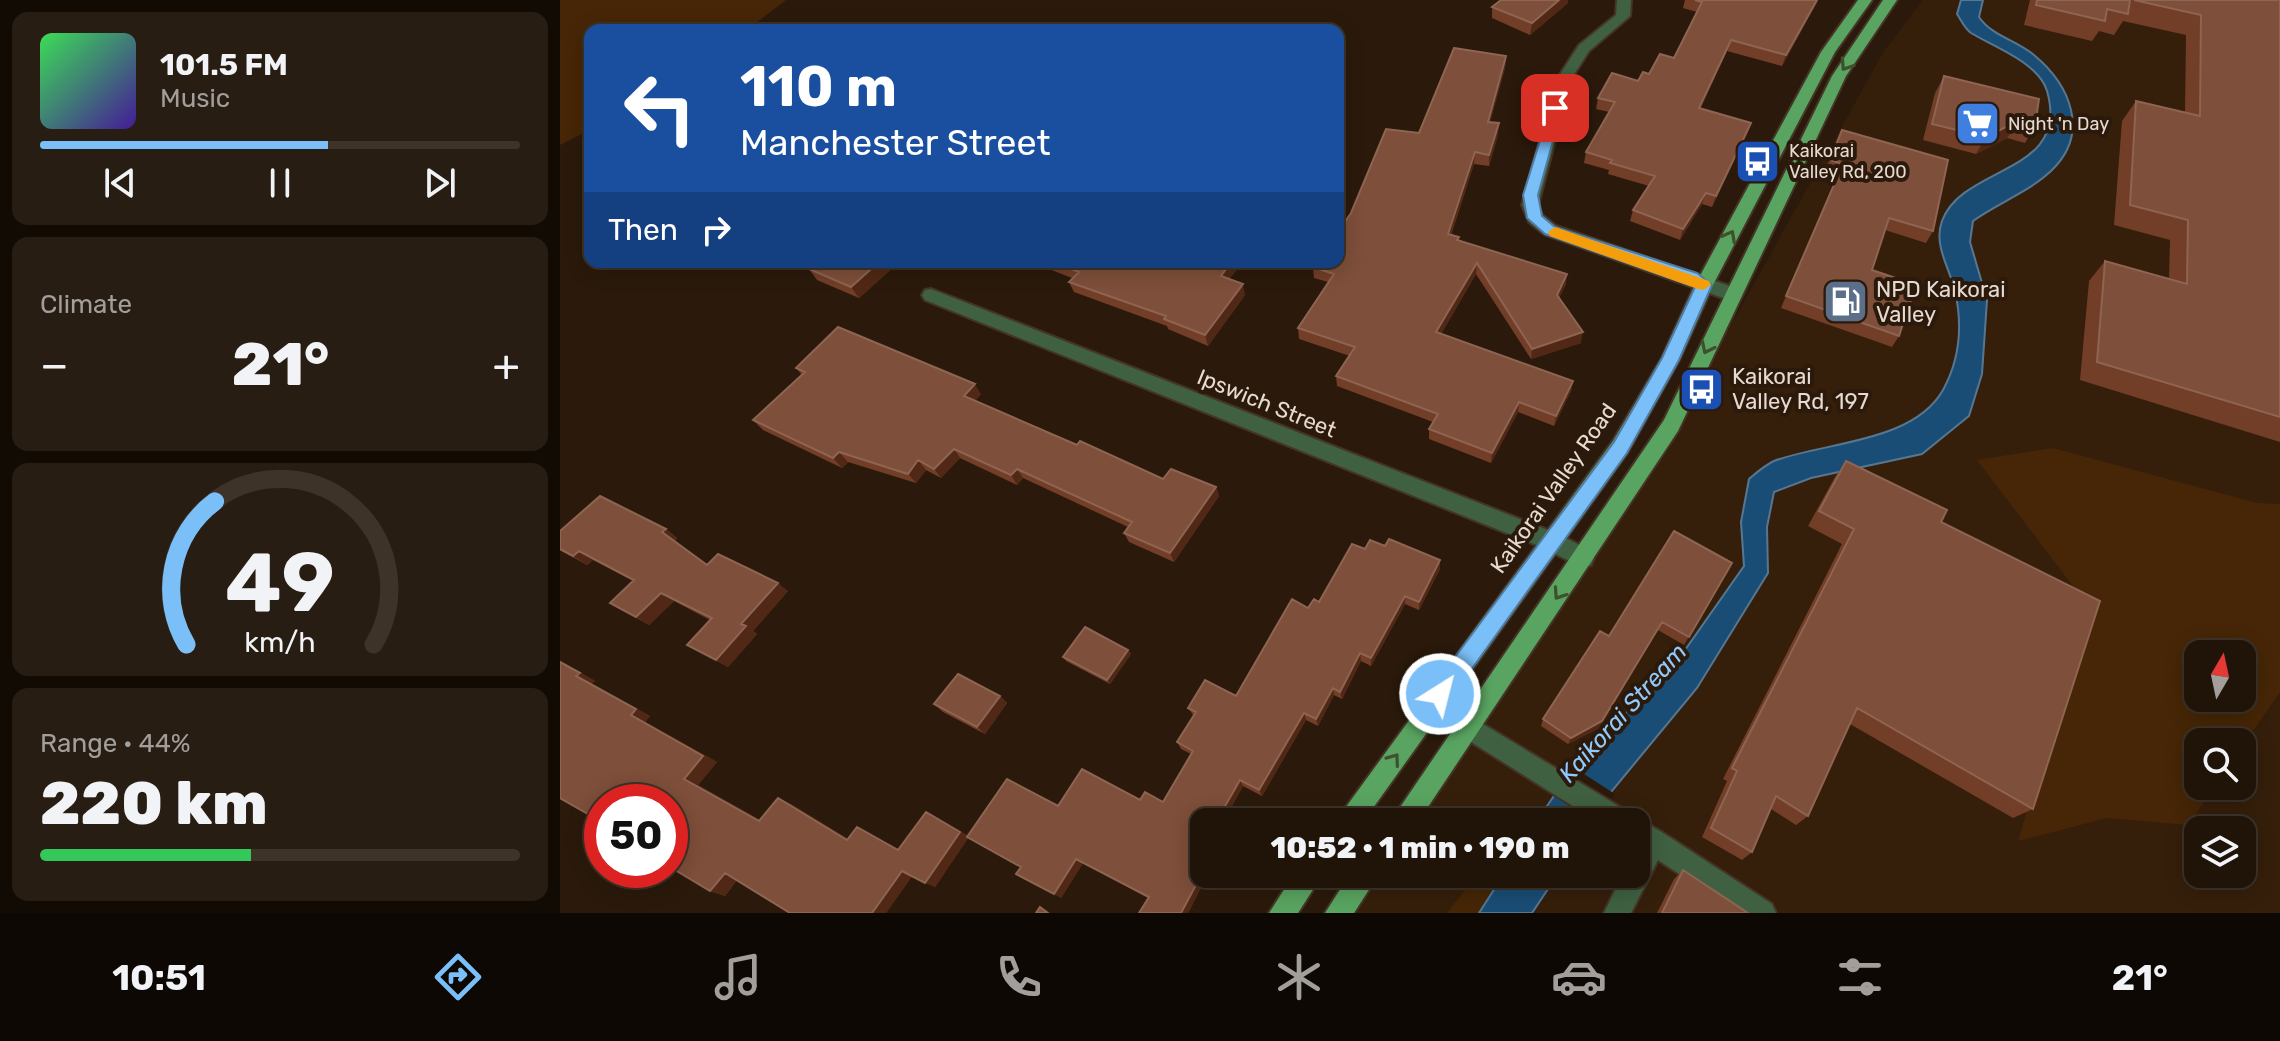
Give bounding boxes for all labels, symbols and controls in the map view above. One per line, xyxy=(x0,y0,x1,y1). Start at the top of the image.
text: 101.5 FM xyxy=(160,47,288,83)
text: 110 m xyxy=(740,54,897,120)
icon: left xyxy=(608,56,712,160)
one-way arrow xyxy=(1841,56,1856,71)
pin xyxy=(1521,74,1589,142)
text: Music xyxy=(160,83,230,114)
icon: arrive xyxy=(1533,86,1577,130)
supermarket icon: Night 'n Day xyxy=(1953,100,2001,148)
place label: Night 'n Day xyxy=(2008,113,2109,135)
text: Manchester Street xyxy=(740,121,1051,164)
bus stop icon: Kaikorai Valley Rd, 200 xyxy=(1734,137,1782,185)
place label: Kaikorai Valley Rd, 200 xyxy=(1789,140,1907,183)
icon: previous xyxy=(98,161,142,205)
icon: pause xyxy=(258,161,302,205)
icon: next xyxy=(418,161,462,205)
icon: right xyxy=(694,208,738,252)
text: Then xyxy=(608,212,678,248)
one-way arrow xyxy=(1721,229,1736,244)
place label: NPD Kaikorai Valley xyxy=(1876,276,2006,328)
fuel station icon: NPD Kaikorai Valley xyxy=(1821,278,1869,326)
text: Climate xyxy=(40,289,132,320)
text: 21° xyxy=(232,329,329,400)
text: − xyxy=(40,339,69,391)
text: + xyxy=(493,339,520,391)
one-way arrow xyxy=(1701,340,1717,354)
street label: Ipswich Street xyxy=(1193,363,1341,444)
place label: Kaikorai Valley Rd, 197 xyxy=(1732,363,1869,415)
bus stop icon: Kaikorai Valley Rd, 197 xyxy=(1677,365,1725,413)
street label: Kaikorai Valley Road xyxy=(1485,398,1622,579)
text: 49 xyxy=(225,533,335,632)
one-way arrow xyxy=(1554,586,1569,600)
text: km/h xyxy=(244,625,316,659)
water label: Kaikorai Stream xyxy=(1554,638,1692,788)
north arrow xyxy=(2184,640,2256,712)
map controls xyxy=(2184,640,2256,888)
position arrow xyxy=(1398,652,1482,736)
text: Range · 44% xyxy=(40,728,191,759)
button: search xyxy=(2184,728,2256,800)
one-way arrow xyxy=(1384,753,1399,767)
text: 220 km xyxy=(40,768,268,839)
speed limit sign: 50 xyxy=(584,784,688,888)
button: layers xyxy=(2184,816,2256,888)
text: 10:52 · 1 min · 190 m xyxy=(1270,830,1570,866)
icon: directions xyxy=(430,949,486,1005)
icon: music xyxy=(710,949,766,1005)
icon: phone xyxy=(991,949,1047,1005)
icon: climate xyxy=(1271,949,1327,1005)
icon: car xyxy=(1551,949,1607,1005)
icon: filters xyxy=(1832,949,1888,1005)
text: 10:51 xyxy=(112,956,206,999)
text: 21° xyxy=(2112,956,2168,999)

